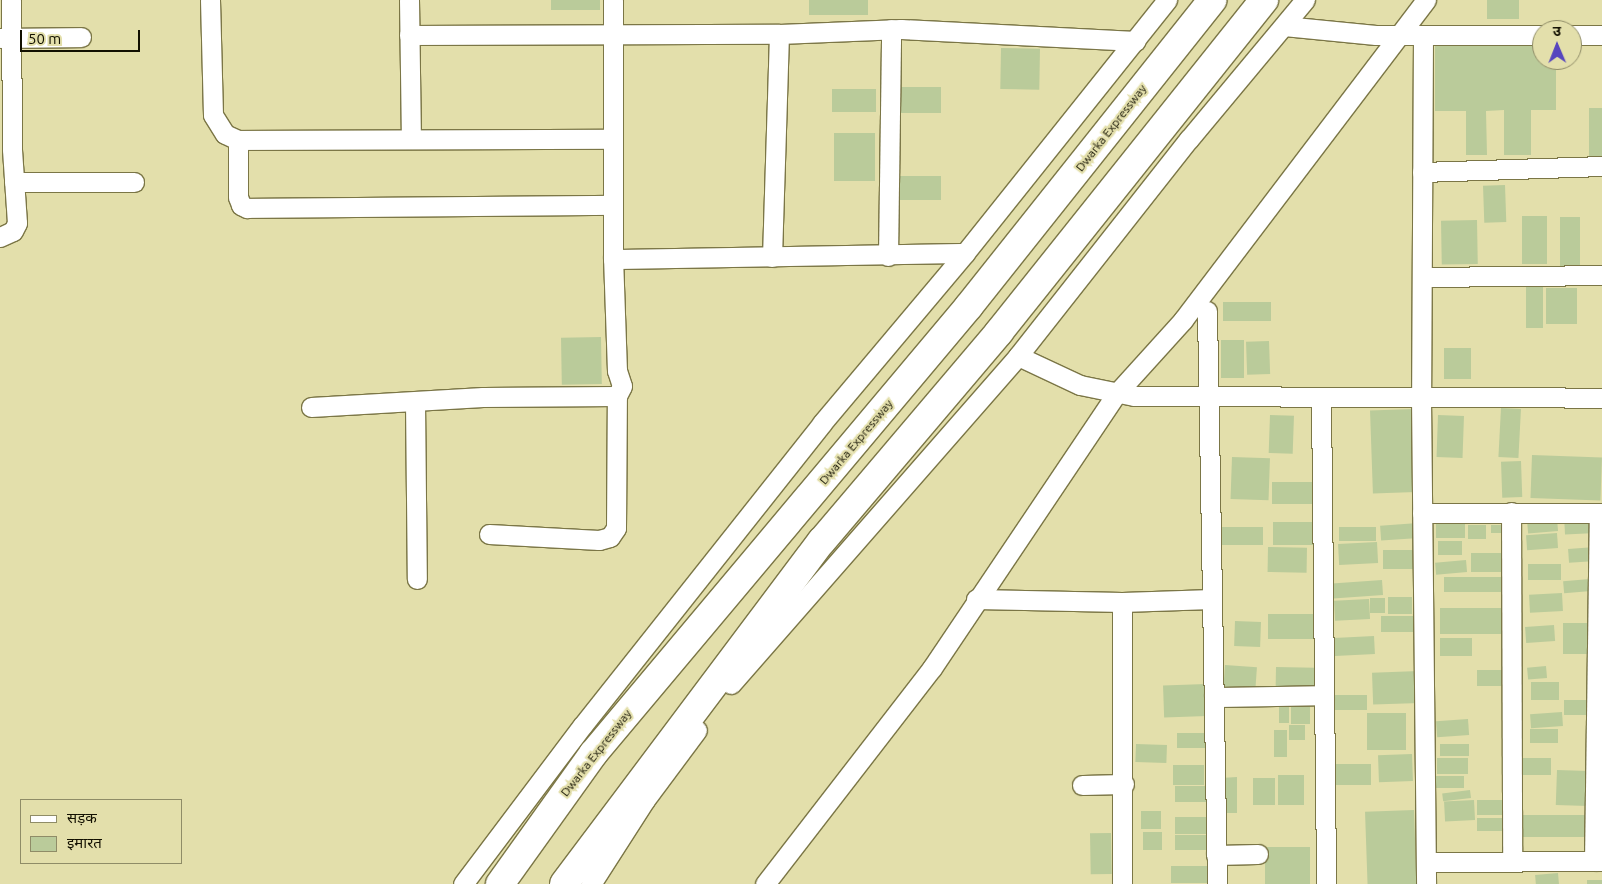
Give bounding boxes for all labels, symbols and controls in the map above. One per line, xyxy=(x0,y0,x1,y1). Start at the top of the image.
scale bar xyxy=(22,20,142,52)
north arrow xyxy=(1532,20,1582,70)
text: उ xyxy=(1553,23,1561,39)
text: 50 m xyxy=(28,30,61,47)
street label: Dwarka Expressway xyxy=(1073,82,1149,174)
street label: Dwarka Expressway xyxy=(816,397,896,487)
street label: Dwarka Expressway xyxy=(558,707,634,799)
legend xyxy=(20,799,182,864)
text: सड़क xyxy=(67,809,97,826)
text: इमारत xyxy=(67,834,102,851)

